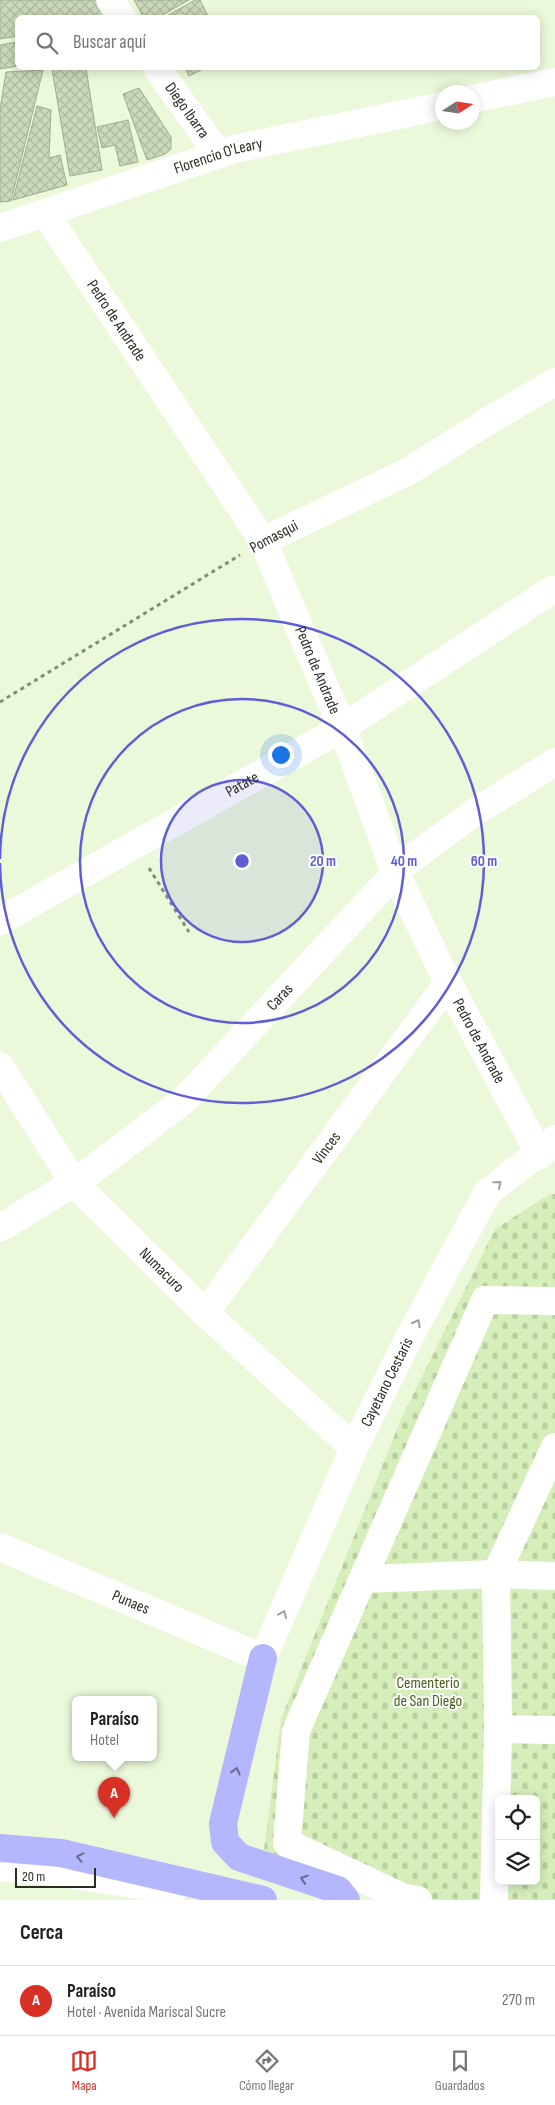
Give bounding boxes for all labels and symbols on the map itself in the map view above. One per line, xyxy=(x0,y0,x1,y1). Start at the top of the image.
street label: Diego Ibarra xyxy=(161,79,213,142)
north arrow xyxy=(435,85,480,130)
street label: Florencio O'Leary xyxy=(171,134,264,178)
street label: Pedro de Andrade xyxy=(83,276,150,365)
street label: Pomasqui xyxy=(247,516,301,558)
street label: Pedro de Andrade xyxy=(291,623,344,717)
your location xyxy=(268,742,294,768)
street label: Patate xyxy=(222,768,262,801)
centre of rings xyxy=(233,852,251,870)
text: 20 m xyxy=(310,852,336,871)
text: 40 m xyxy=(391,852,417,871)
text: 60 m xyxy=(471,852,497,871)
street label: Caras xyxy=(263,980,297,1015)
street label: Pedro de Andrade xyxy=(449,995,509,1087)
street label: Vinces xyxy=(308,1128,345,1168)
one-way arrow xyxy=(493,1180,502,1189)
street label: Numacuro xyxy=(135,1244,188,1296)
one-way arrow xyxy=(411,1320,421,1329)
street label: Cayetano Cestaris xyxy=(357,1334,417,1430)
street label: Punaes xyxy=(109,1586,153,1619)
one-way arrow xyxy=(276,1610,287,1619)
park label: Cementerio de San Diego xyxy=(394,1674,462,1711)
one-way arrow xyxy=(230,1767,240,1775)
pin: A xyxy=(98,1777,130,1818)
one-way arrow xyxy=(75,1853,84,1863)
scale bar xyxy=(15,1865,96,1888)
one-way arrow xyxy=(300,1875,309,1885)

